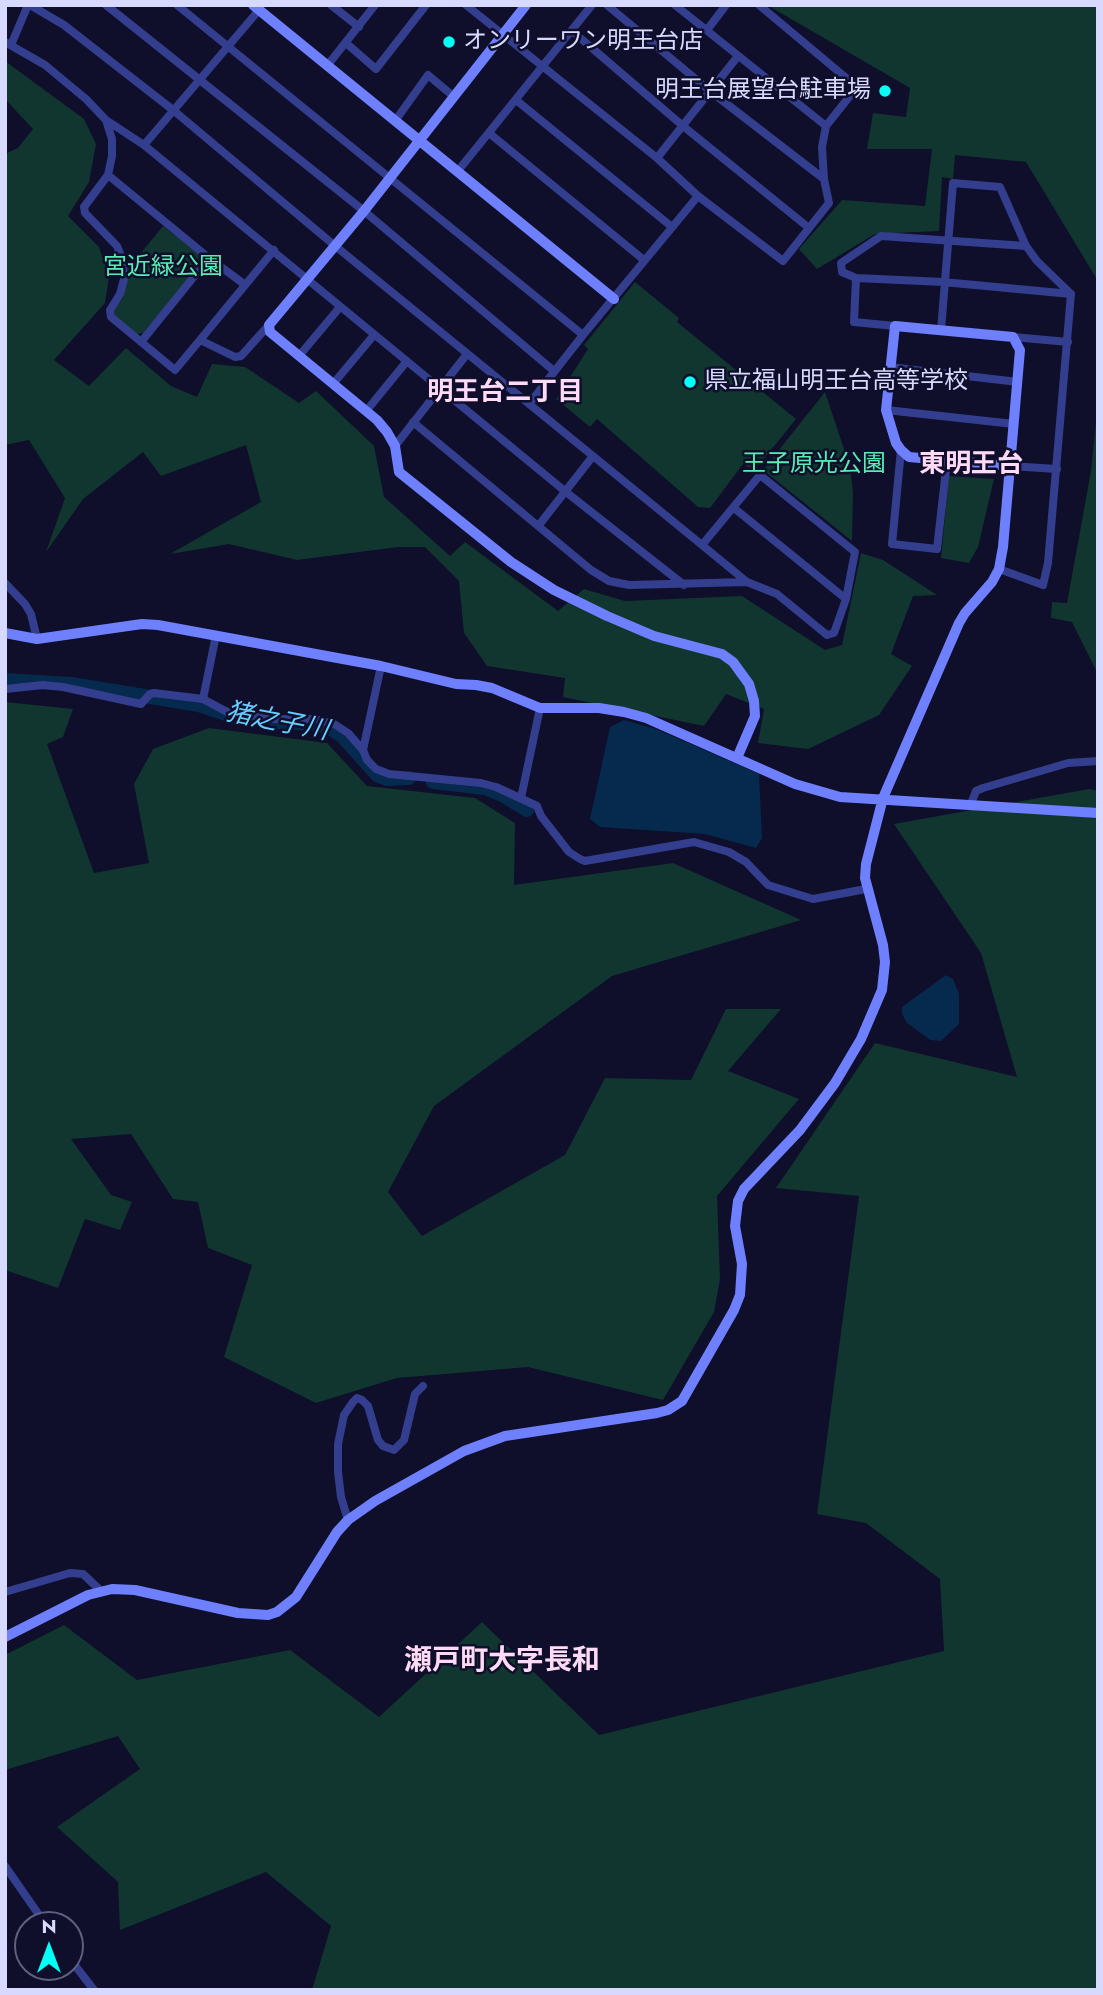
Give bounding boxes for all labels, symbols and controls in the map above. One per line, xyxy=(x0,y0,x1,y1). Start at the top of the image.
place label: オンリーワン明王台店 xyxy=(463,28,703,56)
marker: オンリーワン明王台店 xyxy=(441,34,457,50)
place label: 明王台展望台駐車場 xyxy=(655,77,871,105)
marker: 明王台展望台駐車場 xyxy=(877,83,893,99)
park label: 宮近緑公園 xyxy=(103,254,223,282)
place label: 県立福山明王台高等学校 xyxy=(704,368,968,396)
marker: 県立福山明王台高等学校 xyxy=(682,374,698,390)
district label: 明王台二丁目 xyxy=(427,378,583,410)
district label: 東明王台 xyxy=(919,450,1023,482)
park label: 王子原光公園 xyxy=(742,451,886,479)
water label: 猪之子川 xyxy=(223,698,331,748)
district label: 瀬戸町大字長和 xyxy=(404,1645,600,1679)
north arrow xyxy=(14,1911,84,1981)
text: N xyxy=(41,1913,57,1940)

